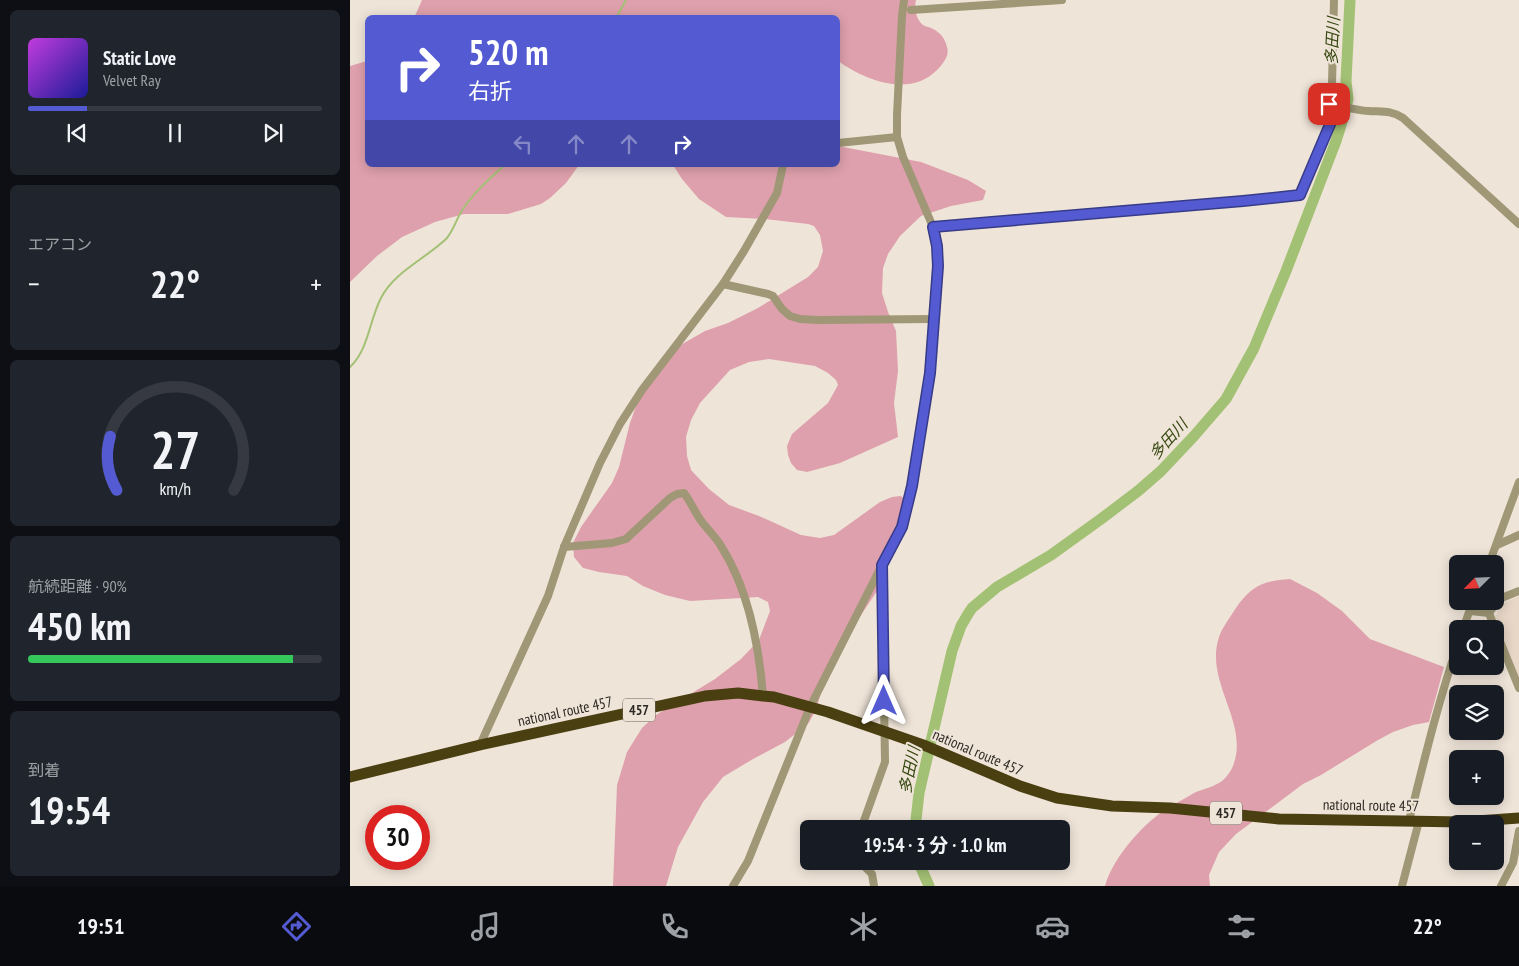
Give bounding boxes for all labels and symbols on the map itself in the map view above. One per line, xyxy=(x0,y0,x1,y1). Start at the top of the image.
water label: 多田川 xyxy=(1321,15,1343,65)
pin xyxy=(1308,83,1350,125)
water label: 多田川 xyxy=(1145,413,1193,464)
north arrow xyxy=(1449,555,1504,610)
position arrow xyxy=(857,674,909,726)
street label: national route 457 xyxy=(516,692,614,730)
road number: 457 xyxy=(623,698,655,722)
street label: national route 457 xyxy=(930,724,1026,780)
water label: 多田川 xyxy=(894,742,924,796)
street label: national route 457 xyxy=(1323,795,1419,815)
road number: 457 xyxy=(1210,801,1242,824)
speed limit sign: 30 xyxy=(365,805,430,870)

